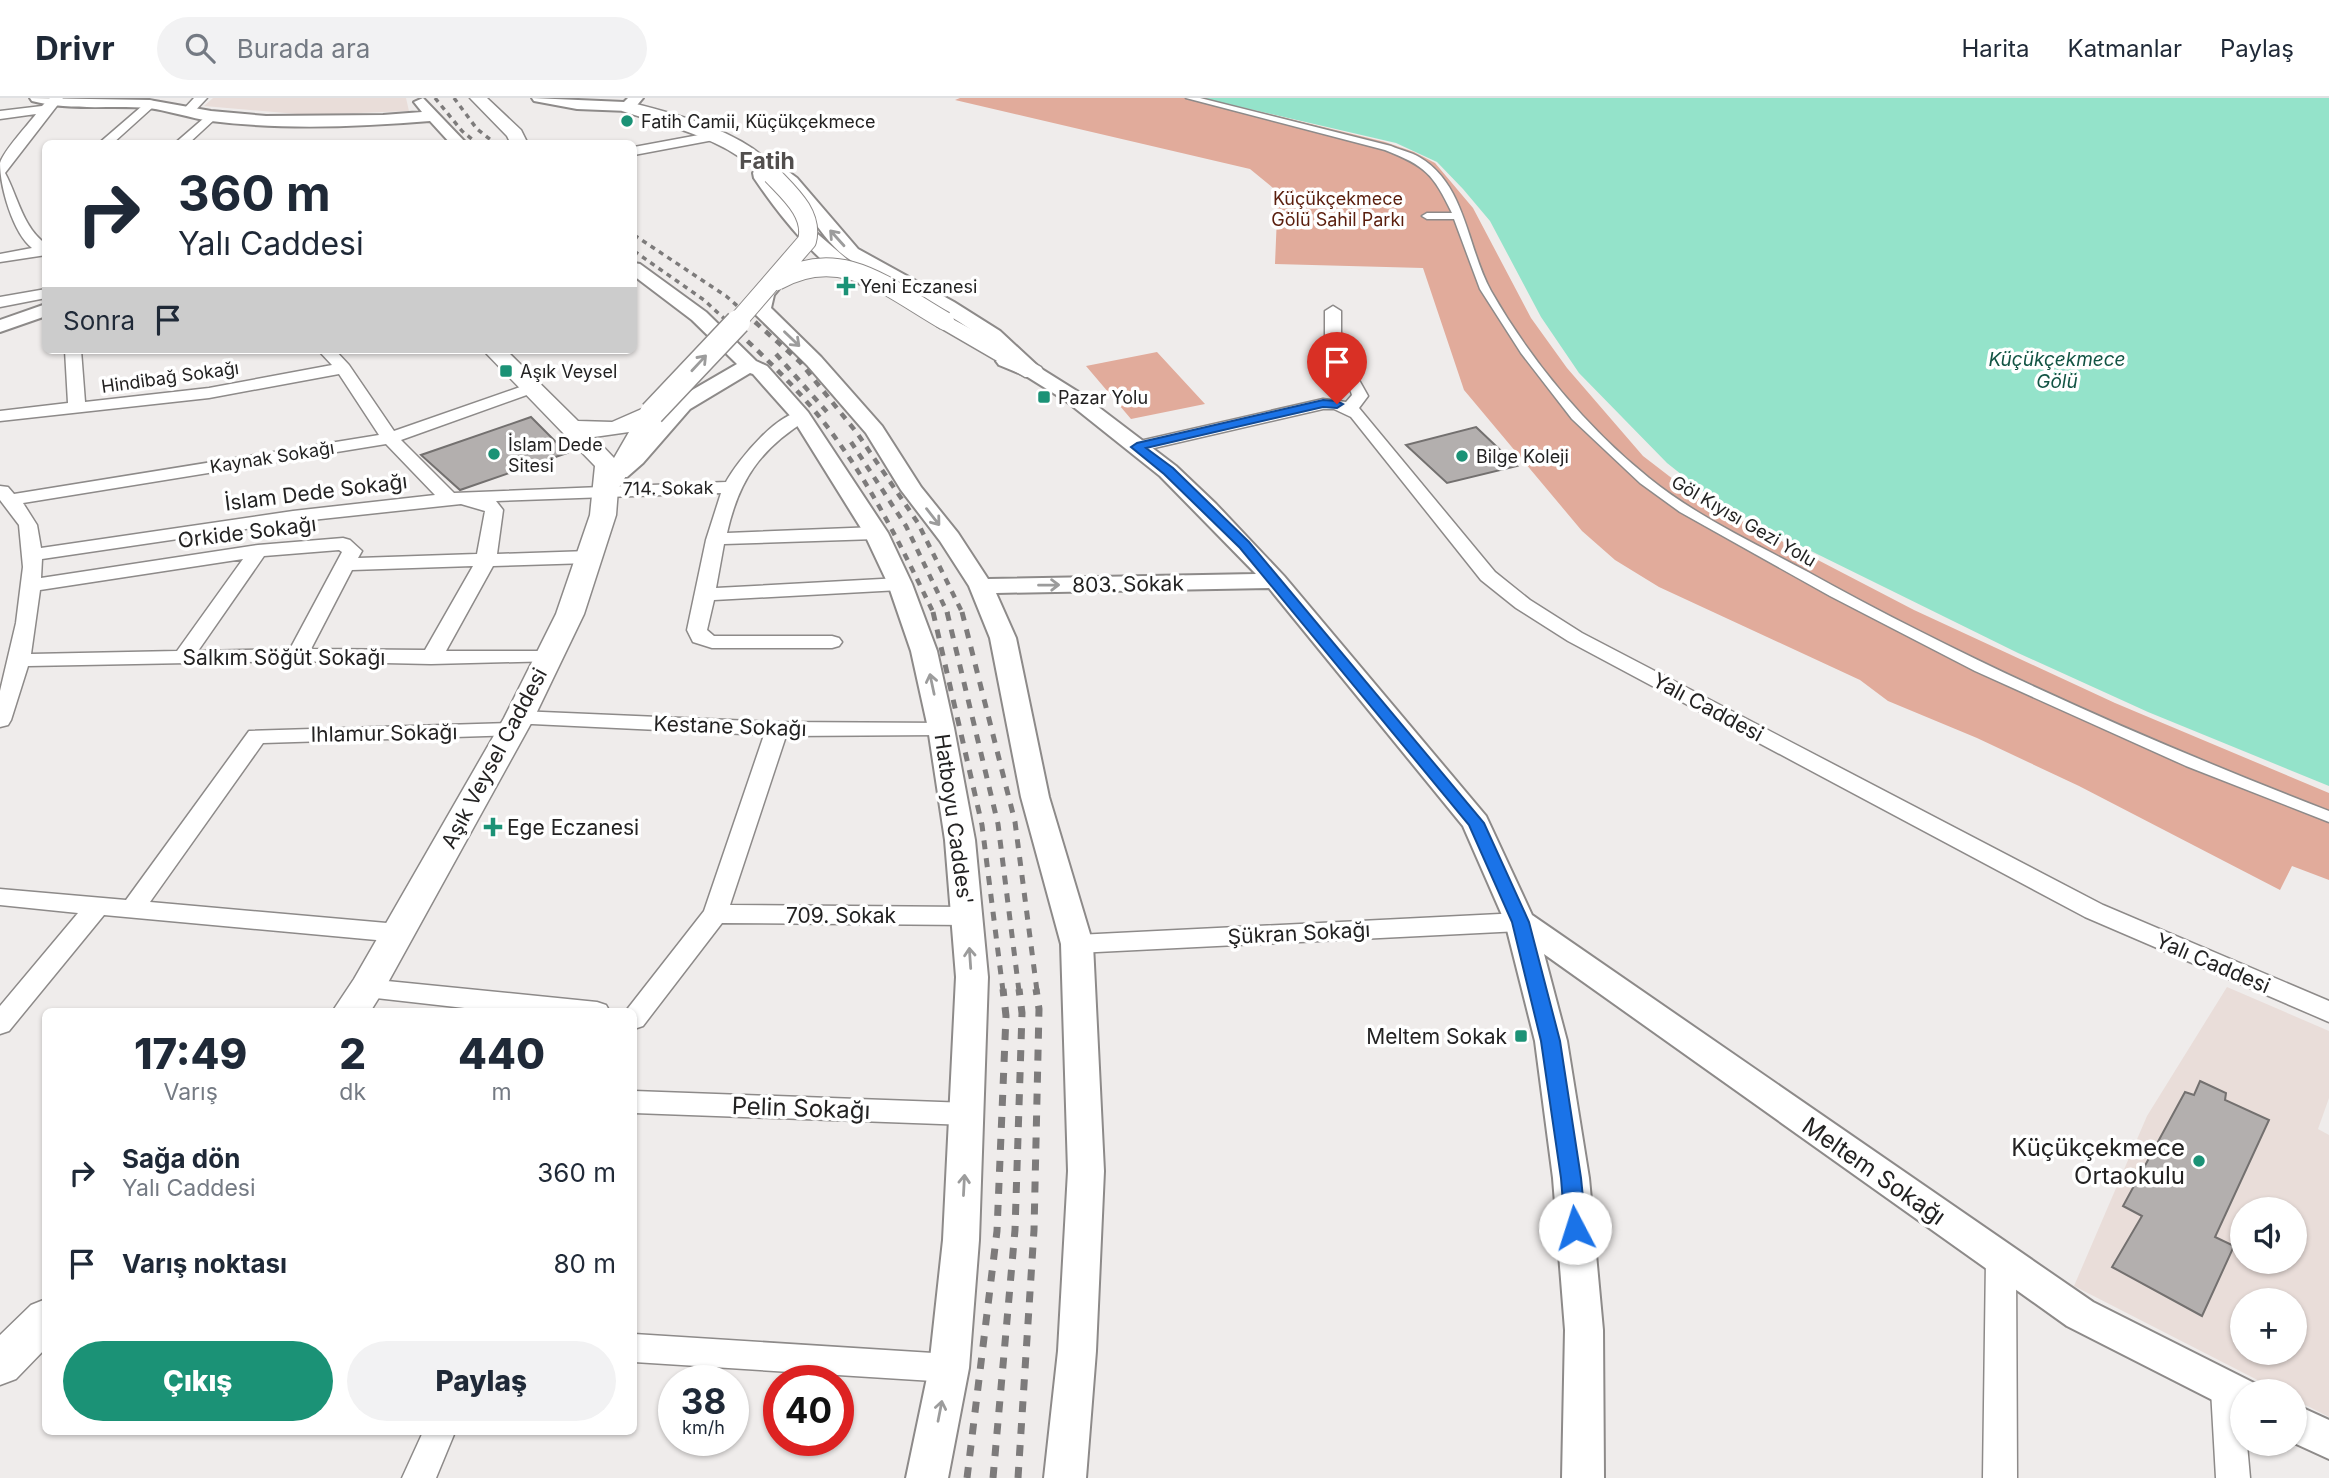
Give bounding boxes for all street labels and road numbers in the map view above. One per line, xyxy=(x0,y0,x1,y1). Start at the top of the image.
street label: Hindibağ Sokağı xyxy=(100,357,240,397)
street label: Kaynak Sokağı xyxy=(208,437,336,477)
street label: İslam Dede Sokağı xyxy=(223,467,409,516)
street label: Göl Kıyısı Gezi Yolu xyxy=(1668,471,1820,571)
street label: 714. Sokak xyxy=(622,477,714,499)
street label: Orkide Sokağı xyxy=(176,511,318,553)
street label: 803. Sokak xyxy=(1072,571,1184,597)
street label: Salkım Söğüt Sokağı xyxy=(183,645,385,670)
street label: Aşık Veysel Caddesi xyxy=(436,664,552,852)
street label: Yalı Caddesi xyxy=(1648,667,1768,747)
street label: Kestane Sokağı xyxy=(653,711,807,741)
street label: Ihlamur Sokağı xyxy=(310,719,458,747)
street label: Hatboyu Caddes' xyxy=(930,732,978,906)
street label: 709. Sokak xyxy=(786,903,897,928)
street label: Şükran Sokağı xyxy=(1227,917,1371,949)
street label: Yalı Caddesi xyxy=(2152,928,2274,998)
street label: Pelin Sokağı xyxy=(731,1091,871,1125)
street label: Meltem Sokağı xyxy=(1797,1111,1951,1231)

